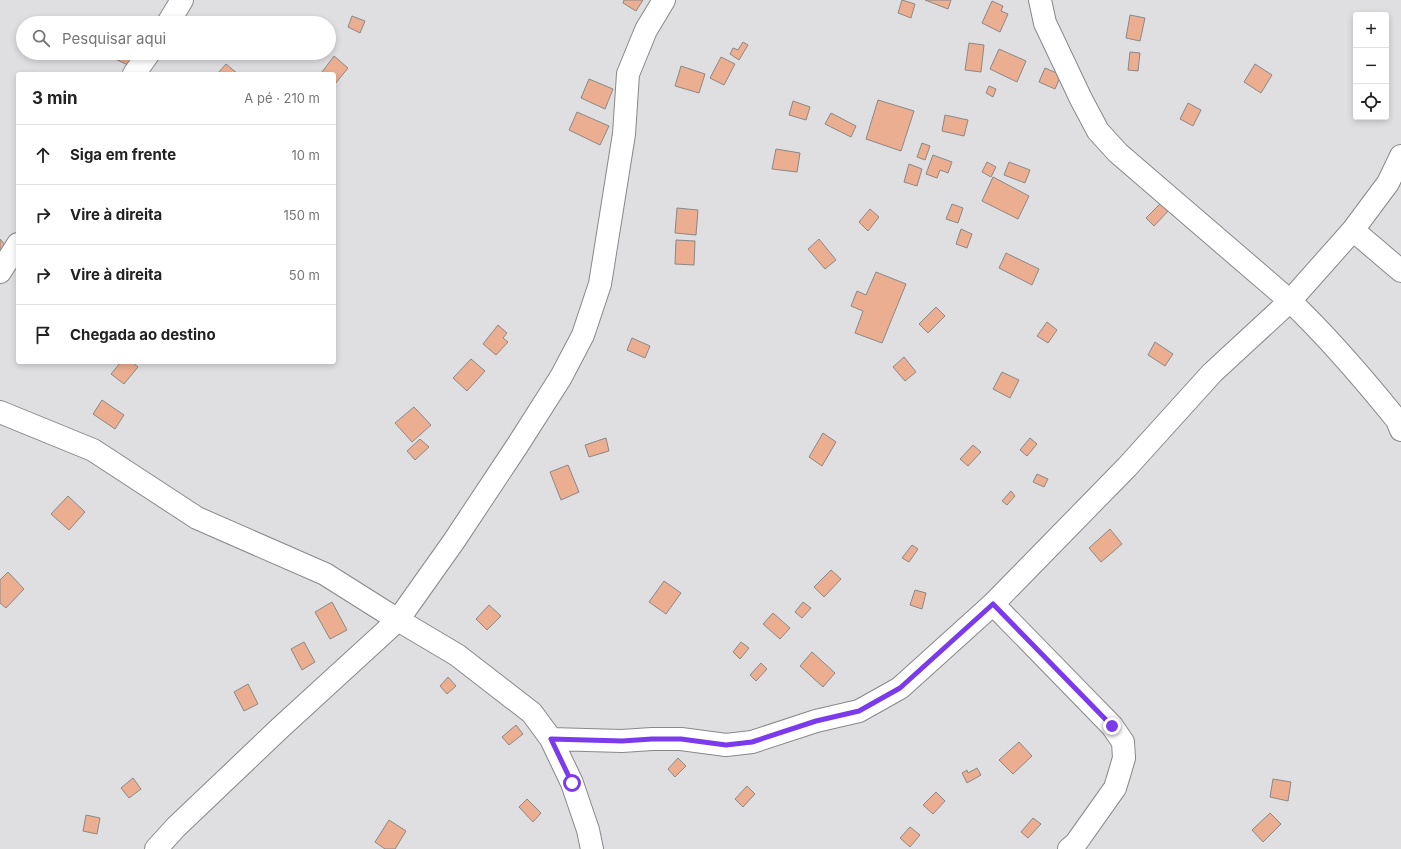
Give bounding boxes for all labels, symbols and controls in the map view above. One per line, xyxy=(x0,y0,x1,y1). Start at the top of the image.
map controls xyxy=(1353,12,1389,120)
button: + xyxy=(1353,12,1389,48)
search box xyxy=(16,16,336,60)
icon: search xyxy=(30,27,52,49)
text: Pesquisar aqui xyxy=(62,29,166,48)
button: − xyxy=(1353,48,1389,84)
button: locate xyxy=(1353,84,1389,120)
text: 3 min xyxy=(32,88,78,108)
text: A pé · 210 m xyxy=(244,90,320,106)
icon: ahead xyxy=(32,144,54,166)
text: Siga em frente xyxy=(70,145,176,164)
text: 10 m xyxy=(291,147,320,163)
icon: right xyxy=(32,204,54,226)
text: Vire à direita xyxy=(70,205,162,224)
text: 150 m xyxy=(284,207,320,223)
icon: right xyxy=(32,264,54,286)
text: Vire à direita xyxy=(70,265,162,284)
text: 50 m xyxy=(289,267,320,283)
icon: arrive xyxy=(32,324,54,346)
text: Chegada ao destino xyxy=(70,325,216,344)
route end xyxy=(1103,717,1121,735)
route start xyxy=(563,774,581,792)

